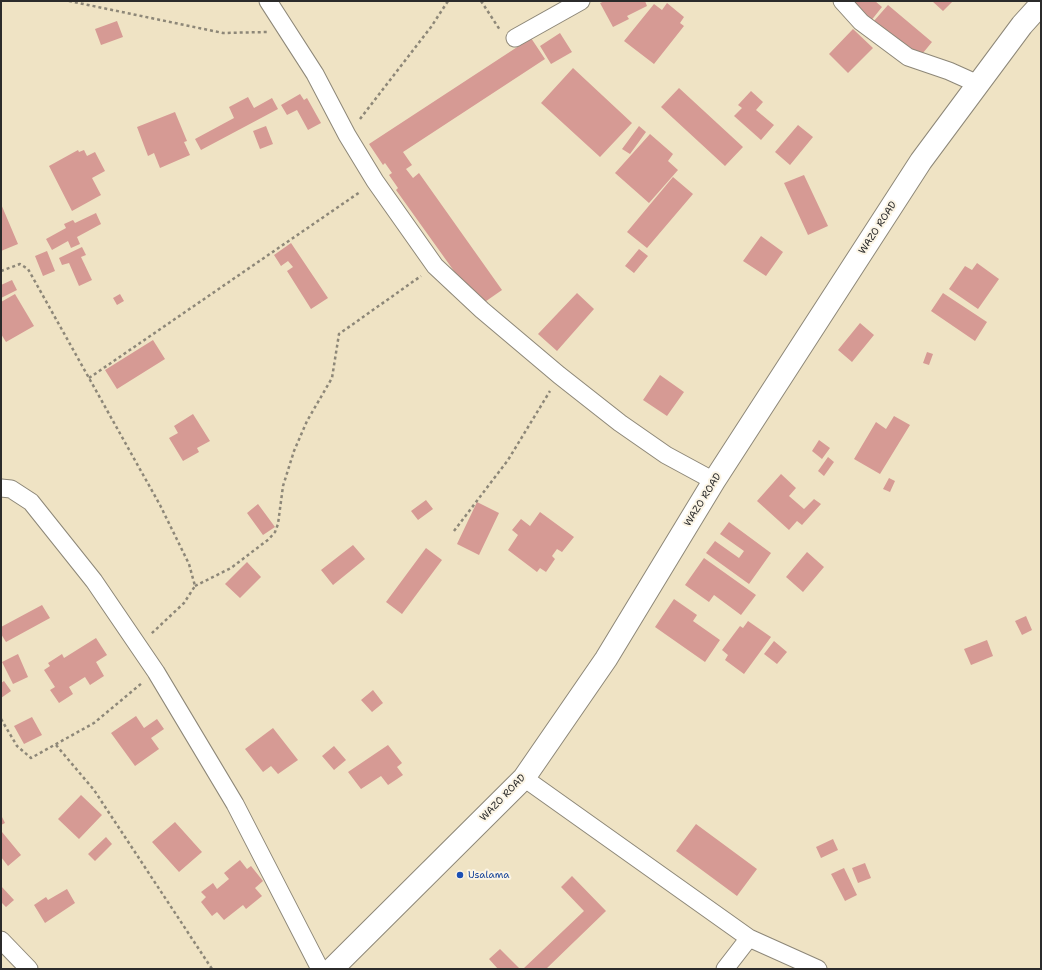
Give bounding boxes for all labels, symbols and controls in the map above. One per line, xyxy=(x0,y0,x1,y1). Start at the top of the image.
street label: WAZO ROAD xyxy=(856,199,900,257)
street label: WAZO ROAD xyxy=(682,471,724,529)
street label: WAZO ROAD xyxy=(478,772,528,824)
place label: Usalama xyxy=(468,869,510,881)
marker: Usalama xyxy=(455,870,465,880)

